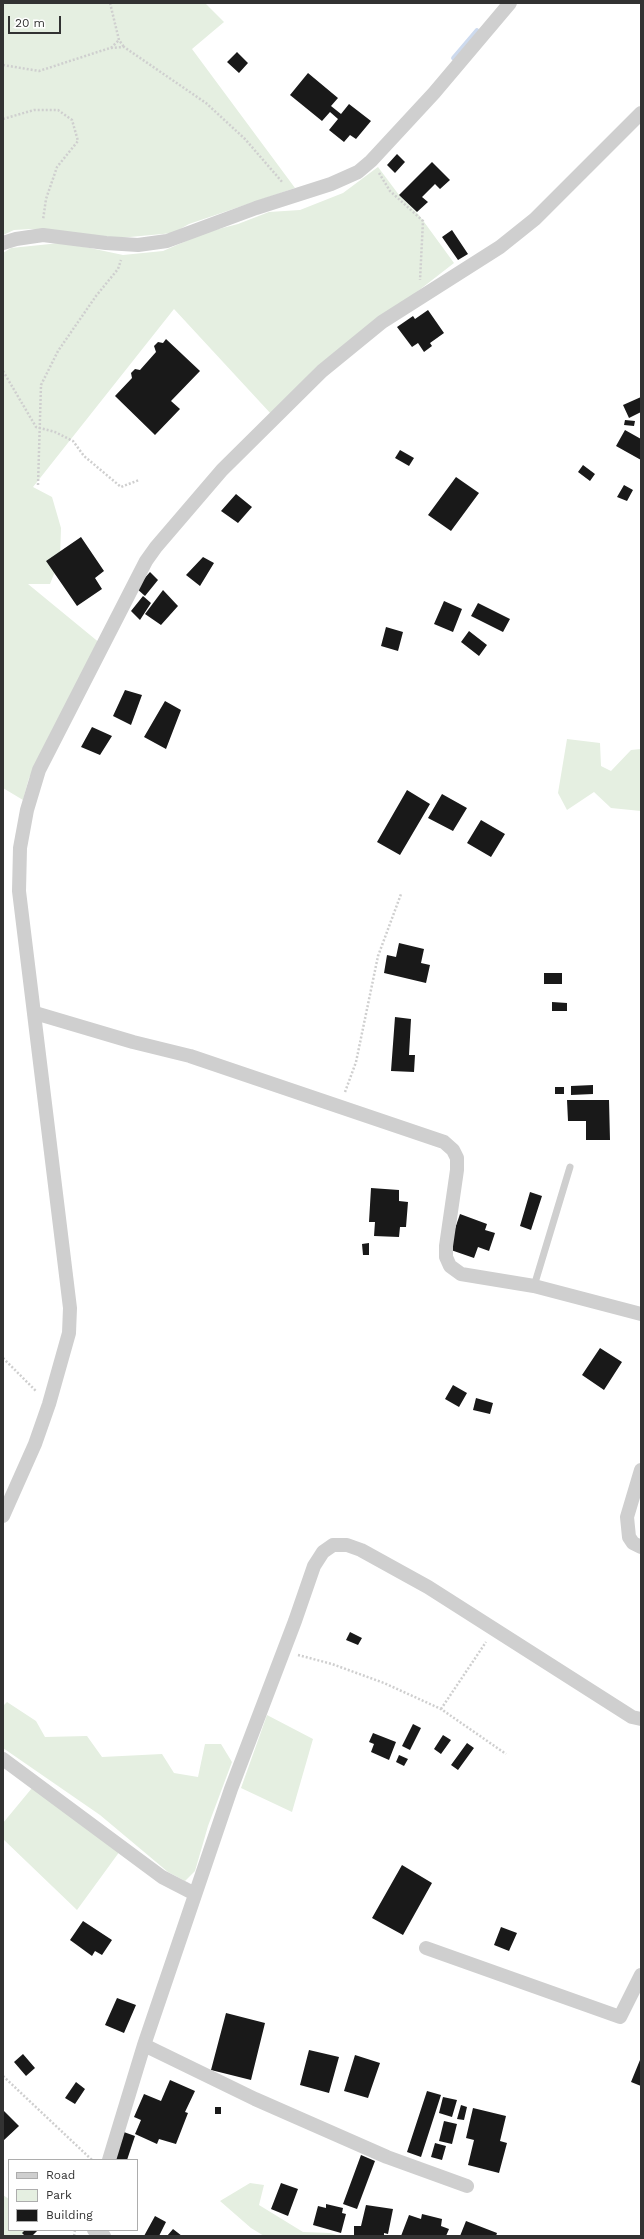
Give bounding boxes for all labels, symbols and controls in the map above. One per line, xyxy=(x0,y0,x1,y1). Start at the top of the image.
scale bar xyxy=(10,8,63,34)
text: 20 m xyxy=(15,16,45,30)
legend xyxy=(8,2159,138,2231)
text: Road xyxy=(46,2168,75,2182)
text: Park xyxy=(46,2188,72,2202)
text: Building xyxy=(46,2208,93,2222)

